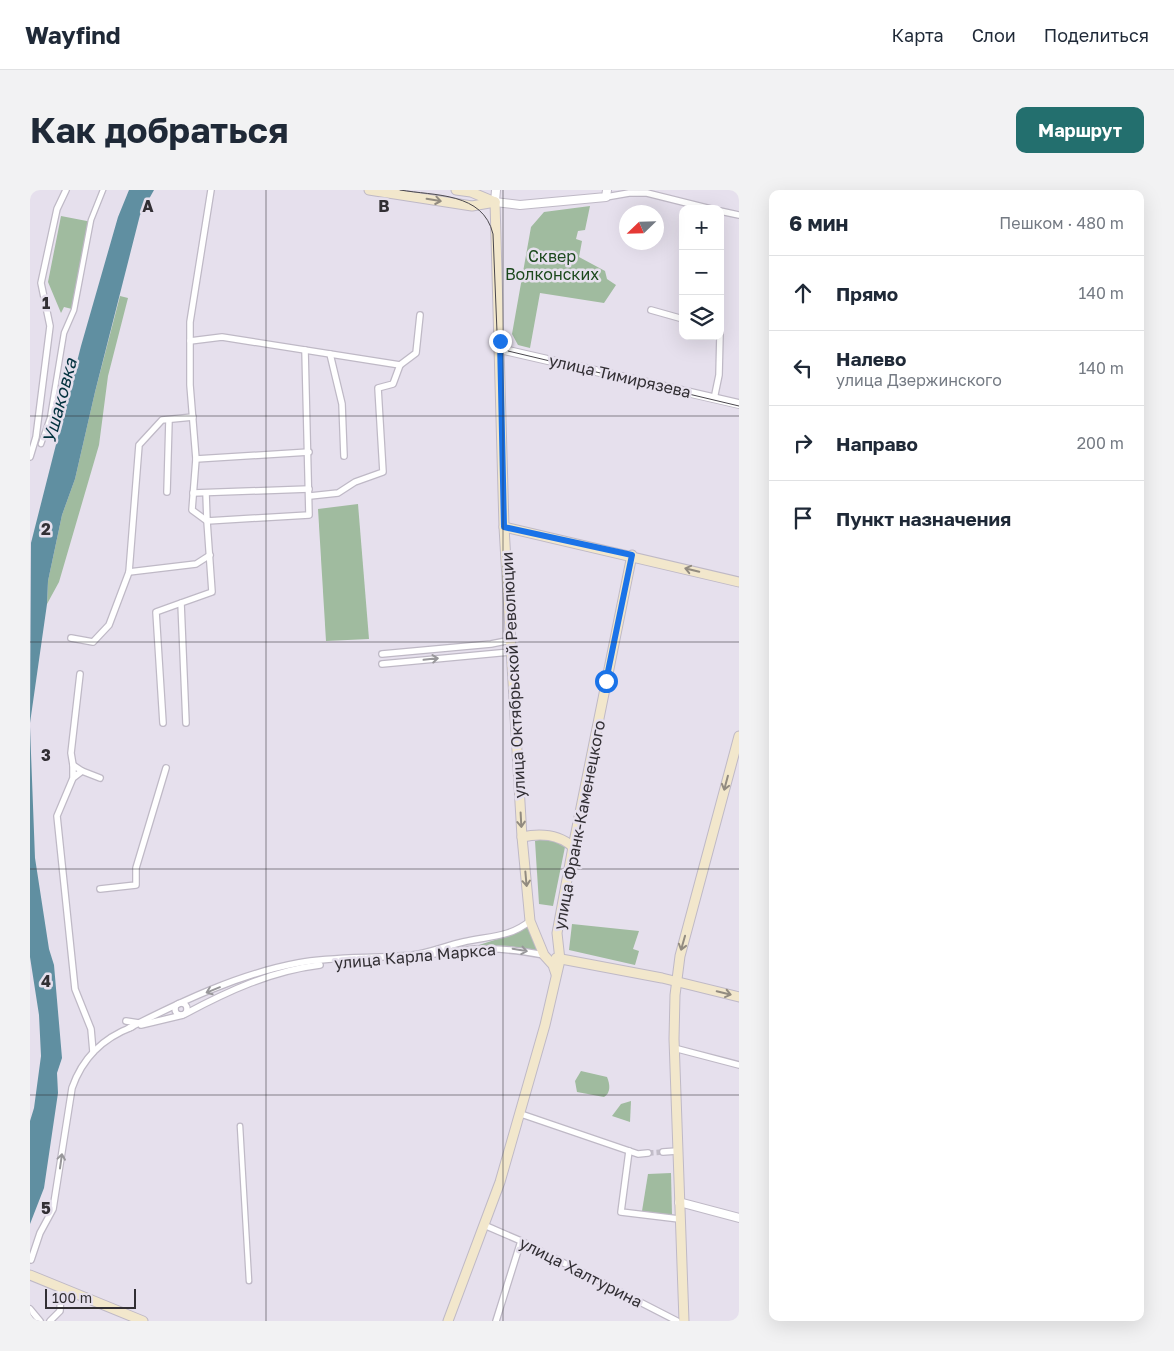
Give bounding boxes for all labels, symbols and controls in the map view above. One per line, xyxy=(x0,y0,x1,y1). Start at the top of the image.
text: Wayfind xyxy=(25,20,121,49)
text: Карта xyxy=(892,24,944,46)
text: Слои xyxy=(972,24,1016,46)
text: Поделиться xyxy=(1044,24,1149,46)
button: Маршрут xyxy=(1016,107,1144,153)
text: Как добраться xyxy=(30,109,288,151)
text: A xyxy=(142,196,154,216)
text: B xyxy=(378,196,390,216)
one-way arrow xyxy=(426,196,442,206)
north arrow xyxy=(619,205,664,250)
map controls xyxy=(679,205,724,340)
button: + xyxy=(679,205,724,250)
text: 6 мин xyxy=(789,210,848,236)
text: Пешком · 480 m xyxy=(999,213,1124,233)
park label: Сквер Волконских xyxy=(505,246,599,284)
button: − xyxy=(679,250,724,295)
icon: ahead xyxy=(789,279,817,307)
text: Прямо xyxy=(836,282,898,305)
text: 140 m xyxy=(1078,283,1124,303)
text: 1 xyxy=(42,293,50,313)
button: layers xyxy=(679,295,724,340)
route end xyxy=(489,330,512,353)
text: Налево xyxy=(836,347,906,370)
street label: улица Тимирязева xyxy=(547,350,693,402)
icon: left xyxy=(789,354,817,382)
water label: Ушаковка xyxy=(37,355,81,446)
text: 140 m xyxy=(1078,358,1124,378)
text: улица Дзержинского xyxy=(836,370,1002,390)
icon: right xyxy=(789,429,817,457)
text: Направо xyxy=(836,432,918,455)
text: 200 m xyxy=(1077,433,1124,453)
icon: arrive xyxy=(789,504,817,532)
text: Пункт назначения xyxy=(836,507,1011,530)
text: 2 xyxy=(41,519,51,539)
street label: улица Октябрьской Революции xyxy=(497,551,529,799)
one-way arrow xyxy=(684,565,700,574)
one-way arrow xyxy=(422,655,438,664)
route start xyxy=(595,670,618,693)
street label: улица Франк-Каменецкого xyxy=(549,719,609,931)
text: 3 xyxy=(41,745,51,765)
one-way arrow xyxy=(721,775,731,791)
one-way arrow xyxy=(517,812,526,828)
one-way arrow xyxy=(521,871,531,887)
one-way arrow xyxy=(678,935,688,951)
street label: улица Карла Маркса xyxy=(333,939,497,973)
one-way arrow xyxy=(512,946,528,956)
text: 4 xyxy=(41,971,51,991)
one-way arrow xyxy=(205,987,220,996)
one-way arrow xyxy=(716,989,732,998)
one-way arrow xyxy=(56,1153,66,1169)
text: 5 xyxy=(41,1198,51,1218)
street label: улица Халтурина xyxy=(516,1232,646,1312)
scale bar xyxy=(45,1286,136,1309)
text: 100 m xyxy=(52,1289,92,1306)

